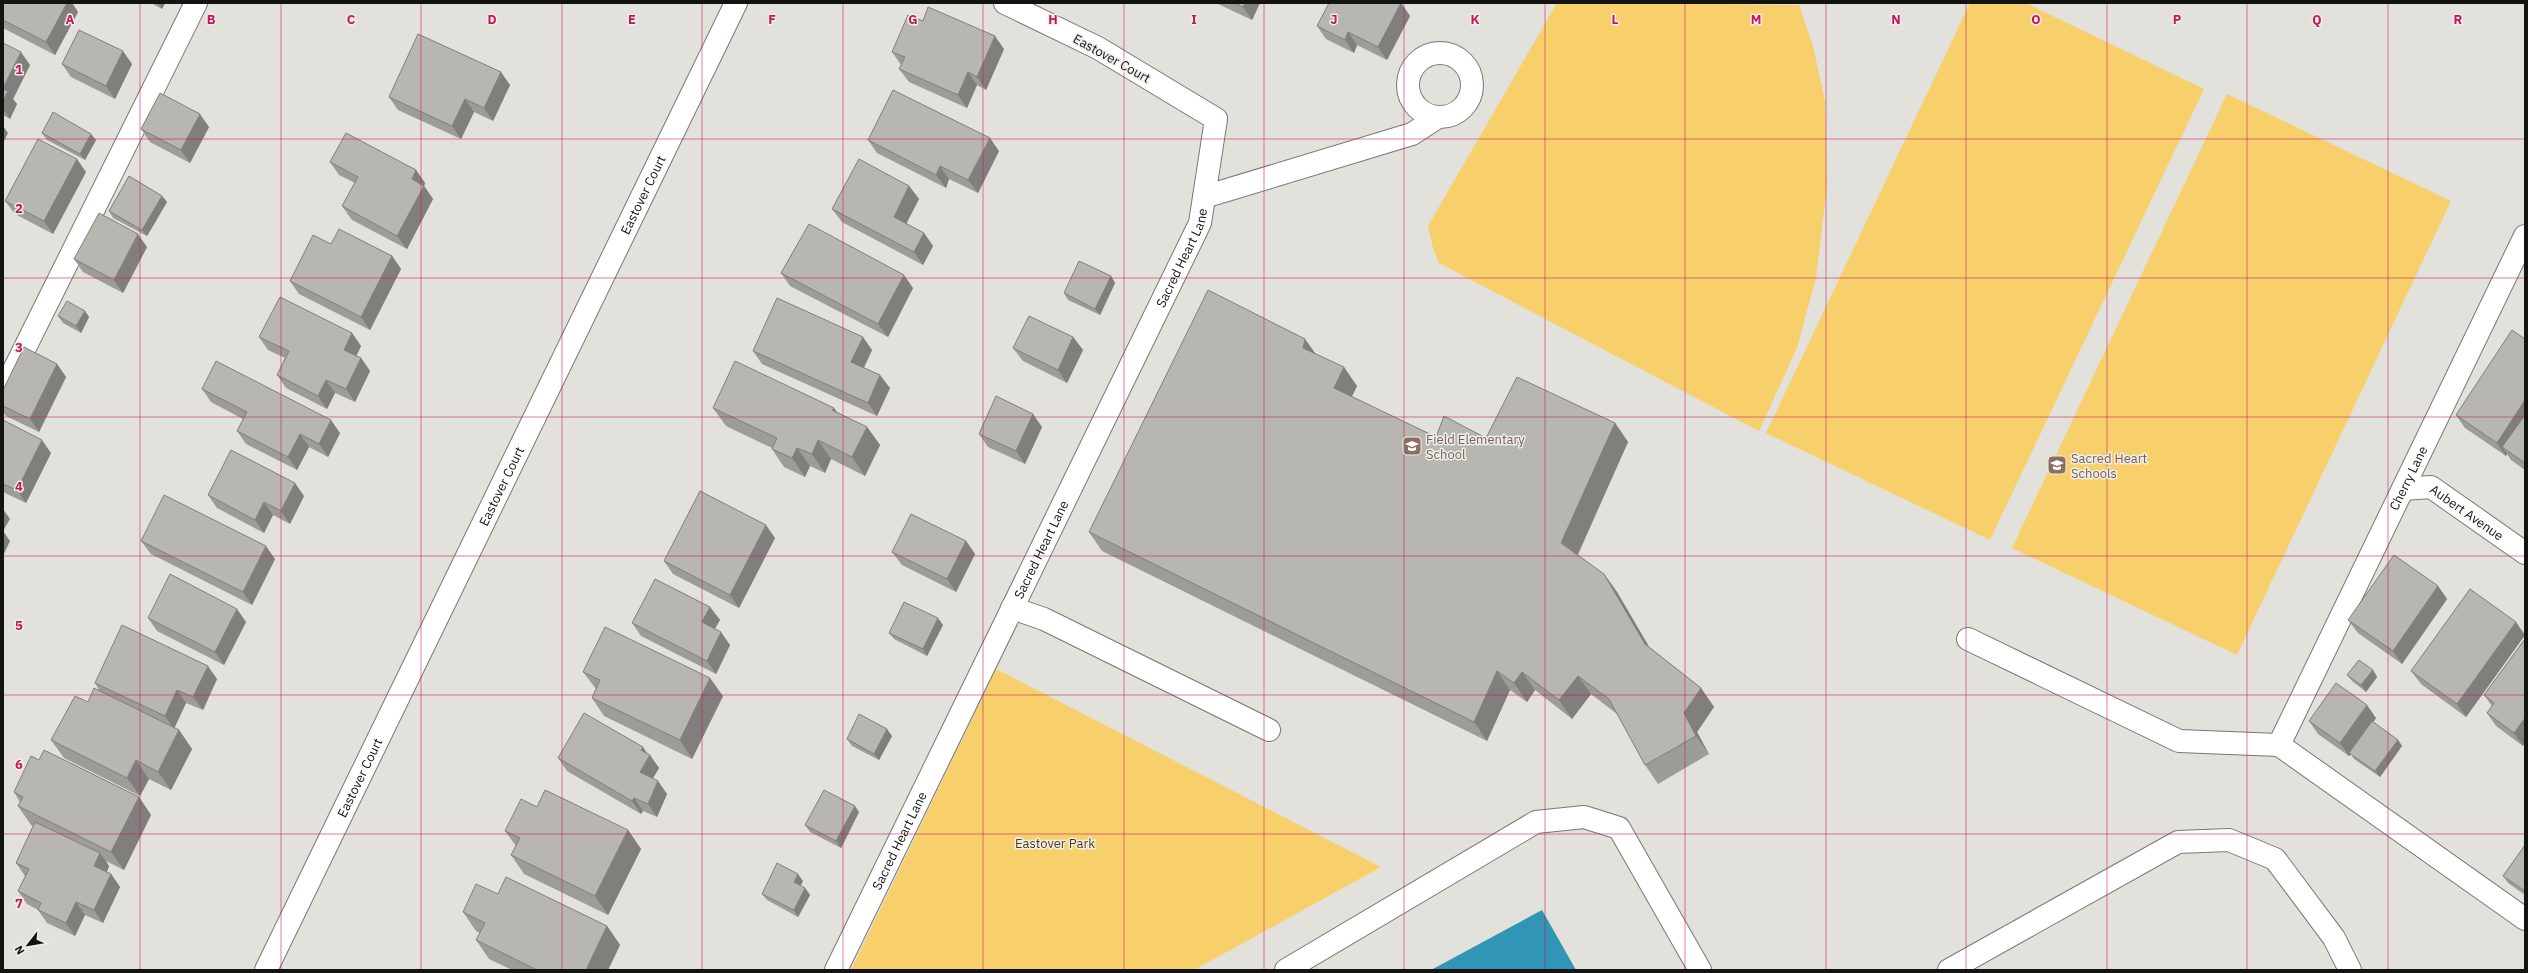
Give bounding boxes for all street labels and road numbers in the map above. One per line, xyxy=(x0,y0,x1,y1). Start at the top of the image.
street label: Eastover Court xyxy=(1070,30,1153,87)
street label: Eastover Court xyxy=(617,153,670,237)
street label: Sacred Heart Lane xyxy=(1152,207,1211,310)
street label: Cherry Lane xyxy=(2386,443,2431,513)
street label: Eastover Court xyxy=(475,444,528,529)
street label: Aubert Avenue xyxy=(2426,481,2507,544)
street label: Sacred Heart Lane xyxy=(1010,498,1073,601)
street label: Eastover Court xyxy=(334,735,386,820)
street label: Sacred Heart Lane xyxy=(868,789,931,893)

